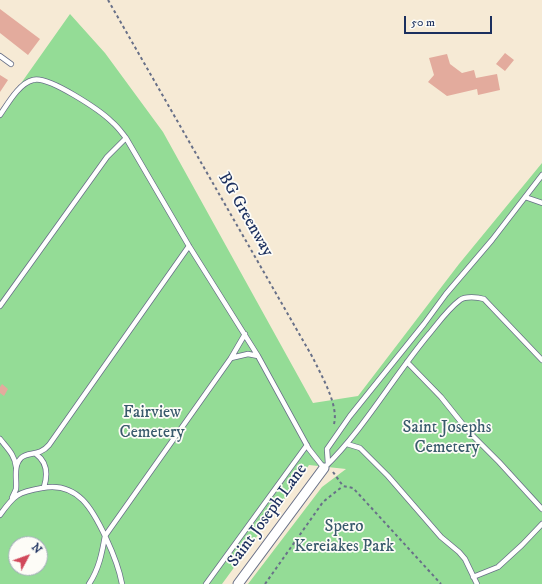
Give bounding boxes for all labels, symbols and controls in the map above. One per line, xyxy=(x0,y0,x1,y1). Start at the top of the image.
scale bar xyxy=(406,8,494,34)
text: 50 m xyxy=(411,15,435,30)
street label: BG Greenway xyxy=(213,169,277,261)
park label: Fairview Cemetery xyxy=(120,403,184,443)
park label: Saint Josephs Cemetery xyxy=(403,418,491,458)
street label: Saint Joseph Lane xyxy=(224,461,312,571)
park label: Spero Kereiakes Park xyxy=(294,517,394,557)
north arrow xyxy=(8,536,48,576)
text: N xyxy=(28,541,45,557)

